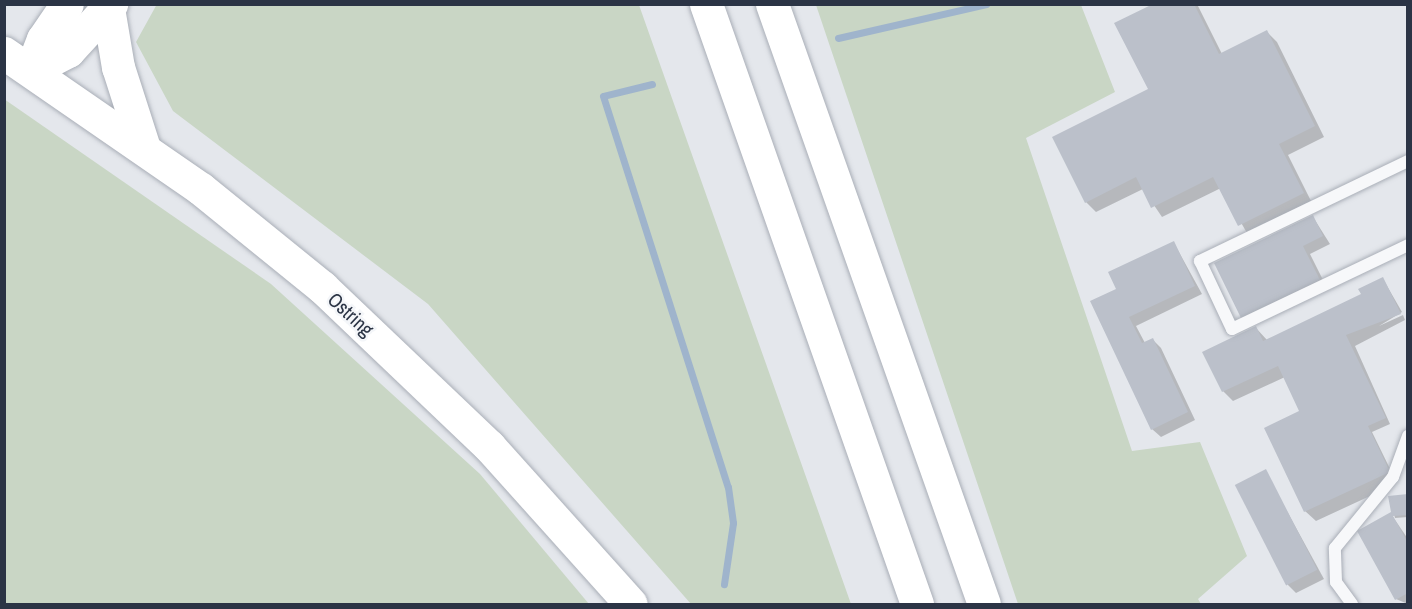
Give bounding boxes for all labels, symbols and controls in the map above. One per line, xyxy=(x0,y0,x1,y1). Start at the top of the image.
street label: Ostring xyxy=(323,287,379,341)

